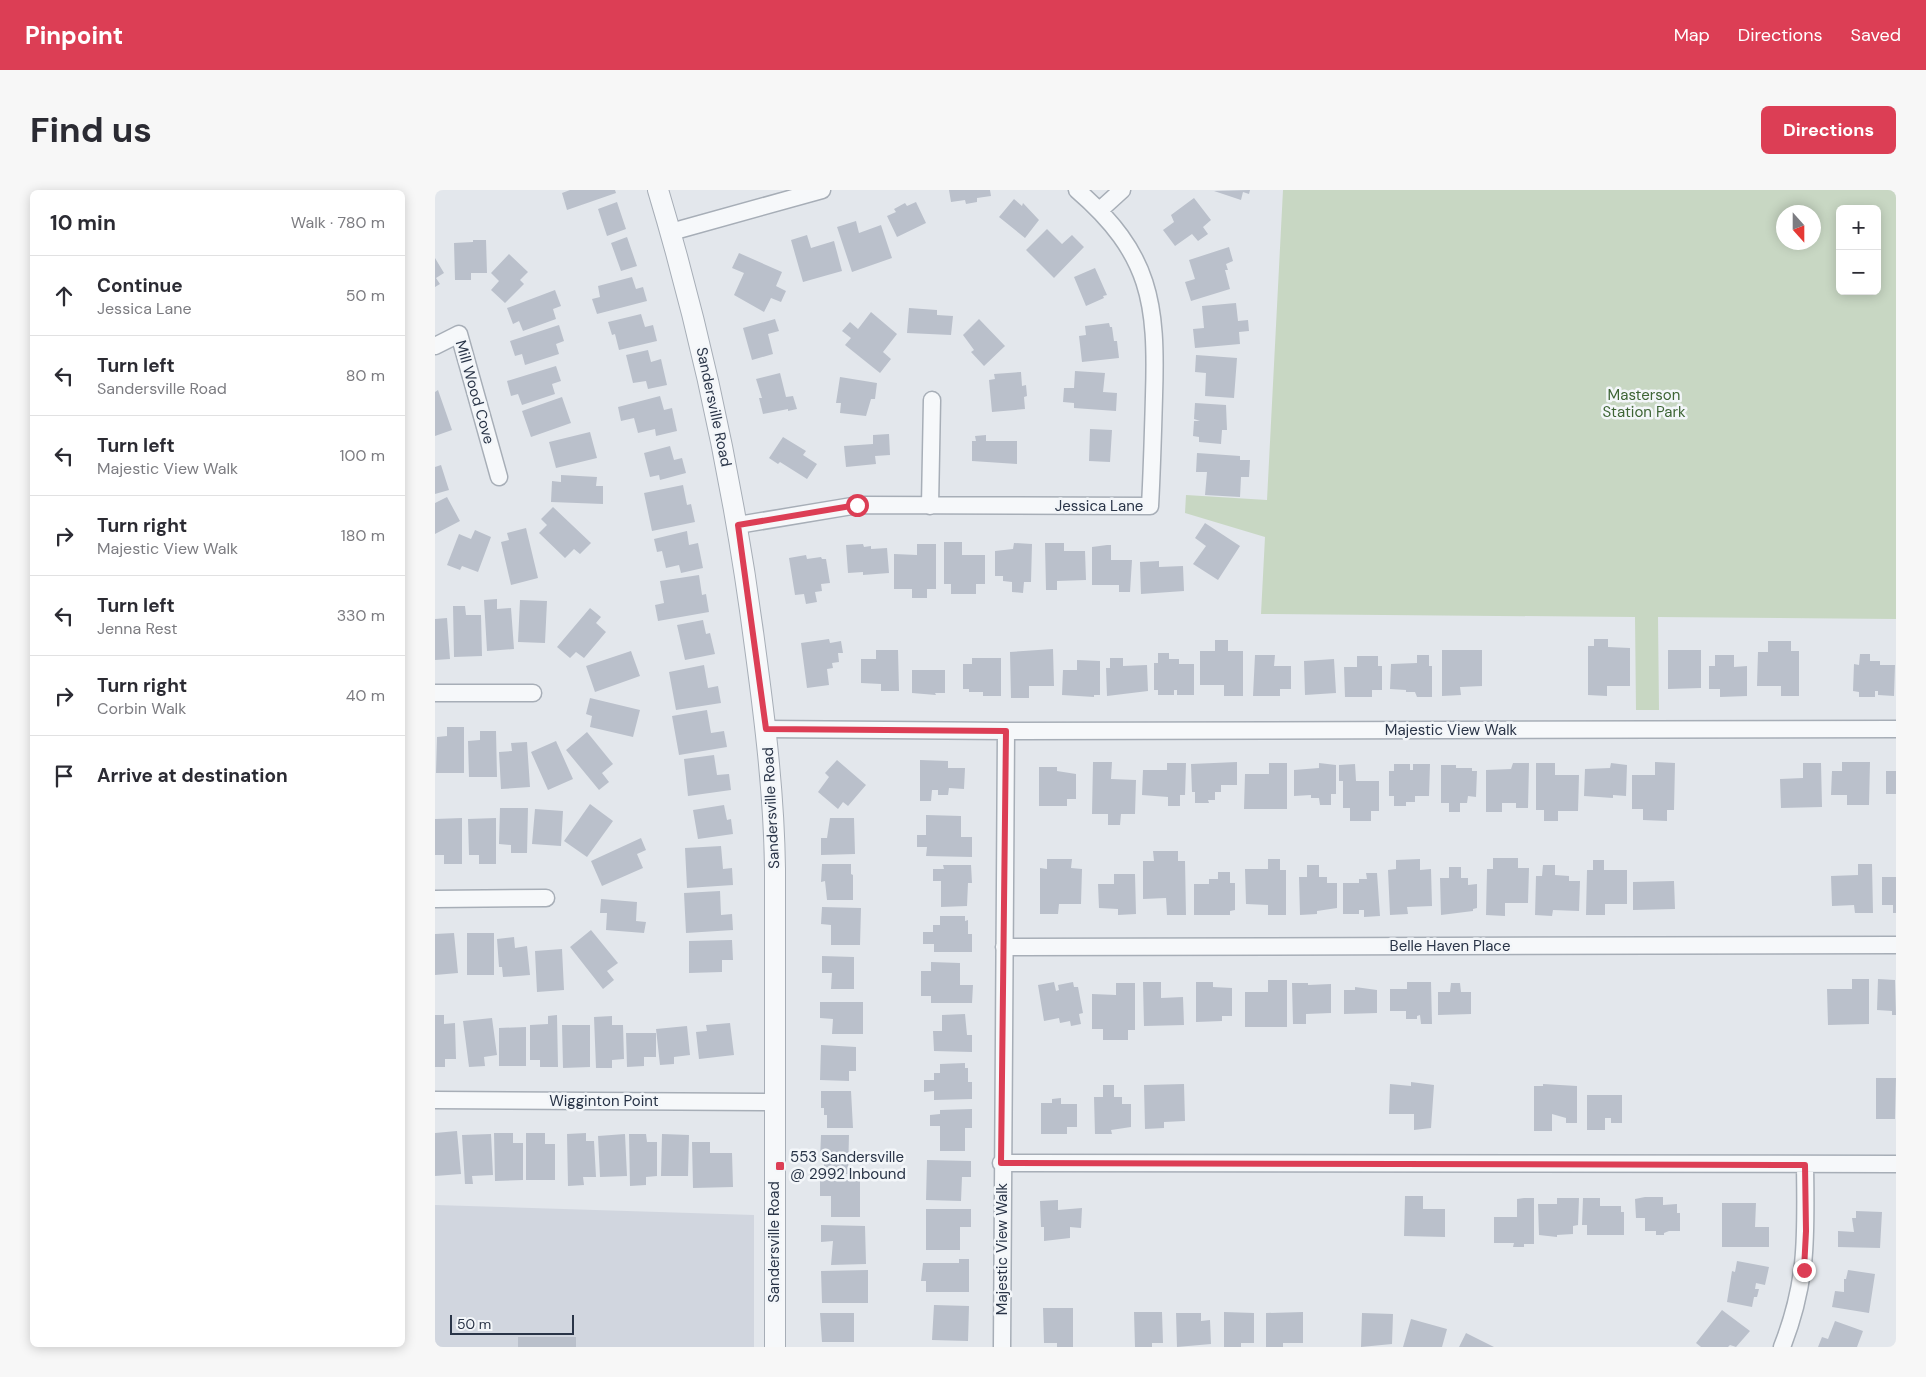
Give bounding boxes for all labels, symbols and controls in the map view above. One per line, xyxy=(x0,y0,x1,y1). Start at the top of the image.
text: Pinpoint xyxy=(25,20,123,51)
text: Map xyxy=(1674,23,1710,47)
text: Directions xyxy=(1738,23,1823,47)
text: Saved xyxy=(1851,23,1901,47)
button: Directions xyxy=(1761,106,1896,154)
text: Find us xyxy=(30,107,152,153)
north arrow xyxy=(1776,205,1821,250)
map controls xyxy=(1836,205,1881,295)
button: + xyxy=(1836,205,1881,250)
text: 10 min xyxy=(50,209,116,237)
text: Walk · 780 m xyxy=(291,212,385,233)
button: − xyxy=(1836,250,1881,295)
text: Continue xyxy=(97,273,183,298)
icon: ahead xyxy=(50,282,78,310)
text: 50 m xyxy=(346,285,385,306)
text: Jessica Lane xyxy=(97,298,192,319)
street label: Mill Wood Cove xyxy=(451,338,499,446)
street label: Sandersville Road xyxy=(692,345,736,469)
text: Turn left xyxy=(97,353,175,378)
icon: left xyxy=(50,362,78,390)
text: 80 m xyxy=(346,365,385,386)
text: Sandersville Road xyxy=(97,378,227,399)
park label: Masterson Station Park xyxy=(1602,385,1686,422)
text: Turn left xyxy=(97,433,175,458)
icon: left xyxy=(50,442,78,470)
text: 100 m xyxy=(340,445,385,466)
text: Majestic View Walk xyxy=(97,458,238,479)
route start xyxy=(846,494,869,517)
street label: Jessica Lane xyxy=(1055,496,1143,516)
text: Turn right xyxy=(97,513,187,538)
icon: right xyxy=(50,522,78,550)
text: 180 m xyxy=(341,525,385,546)
text: Majestic View Walk xyxy=(97,538,238,559)
text: Turn left xyxy=(97,593,175,618)
icon: left xyxy=(50,602,78,630)
text: 330 m xyxy=(337,605,385,626)
text: Jenna Rest xyxy=(97,618,178,639)
text: Turn right xyxy=(97,673,187,698)
icon: right xyxy=(50,682,78,710)
text: 40 m xyxy=(346,685,385,706)
text: Corbin Walk xyxy=(97,698,186,719)
street label: Majestic View Walk xyxy=(1385,720,1518,740)
street label: Sandersville Road xyxy=(758,747,784,869)
icon: arrive xyxy=(50,762,78,790)
text: Arrive at destination xyxy=(97,763,288,788)
street label: Belle Haven Place xyxy=(1390,936,1510,956)
street label: Wigginton Point xyxy=(549,1091,659,1111)
place label: 553 Sandersville @ 2992 Inbound xyxy=(790,1147,906,1184)
marker: 553 Sandersville @ 2992 Inbound xyxy=(774,1160,786,1172)
street label: Sandersville Road xyxy=(764,1181,784,1303)
street label: Majestic View Walk xyxy=(992,1182,1012,1315)
route end xyxy=(1793,1259,1816,1282)
scale bar xyxy=(450,1312,574,1335)
text: 50 m xyxy=(457,1315,491,1333)

